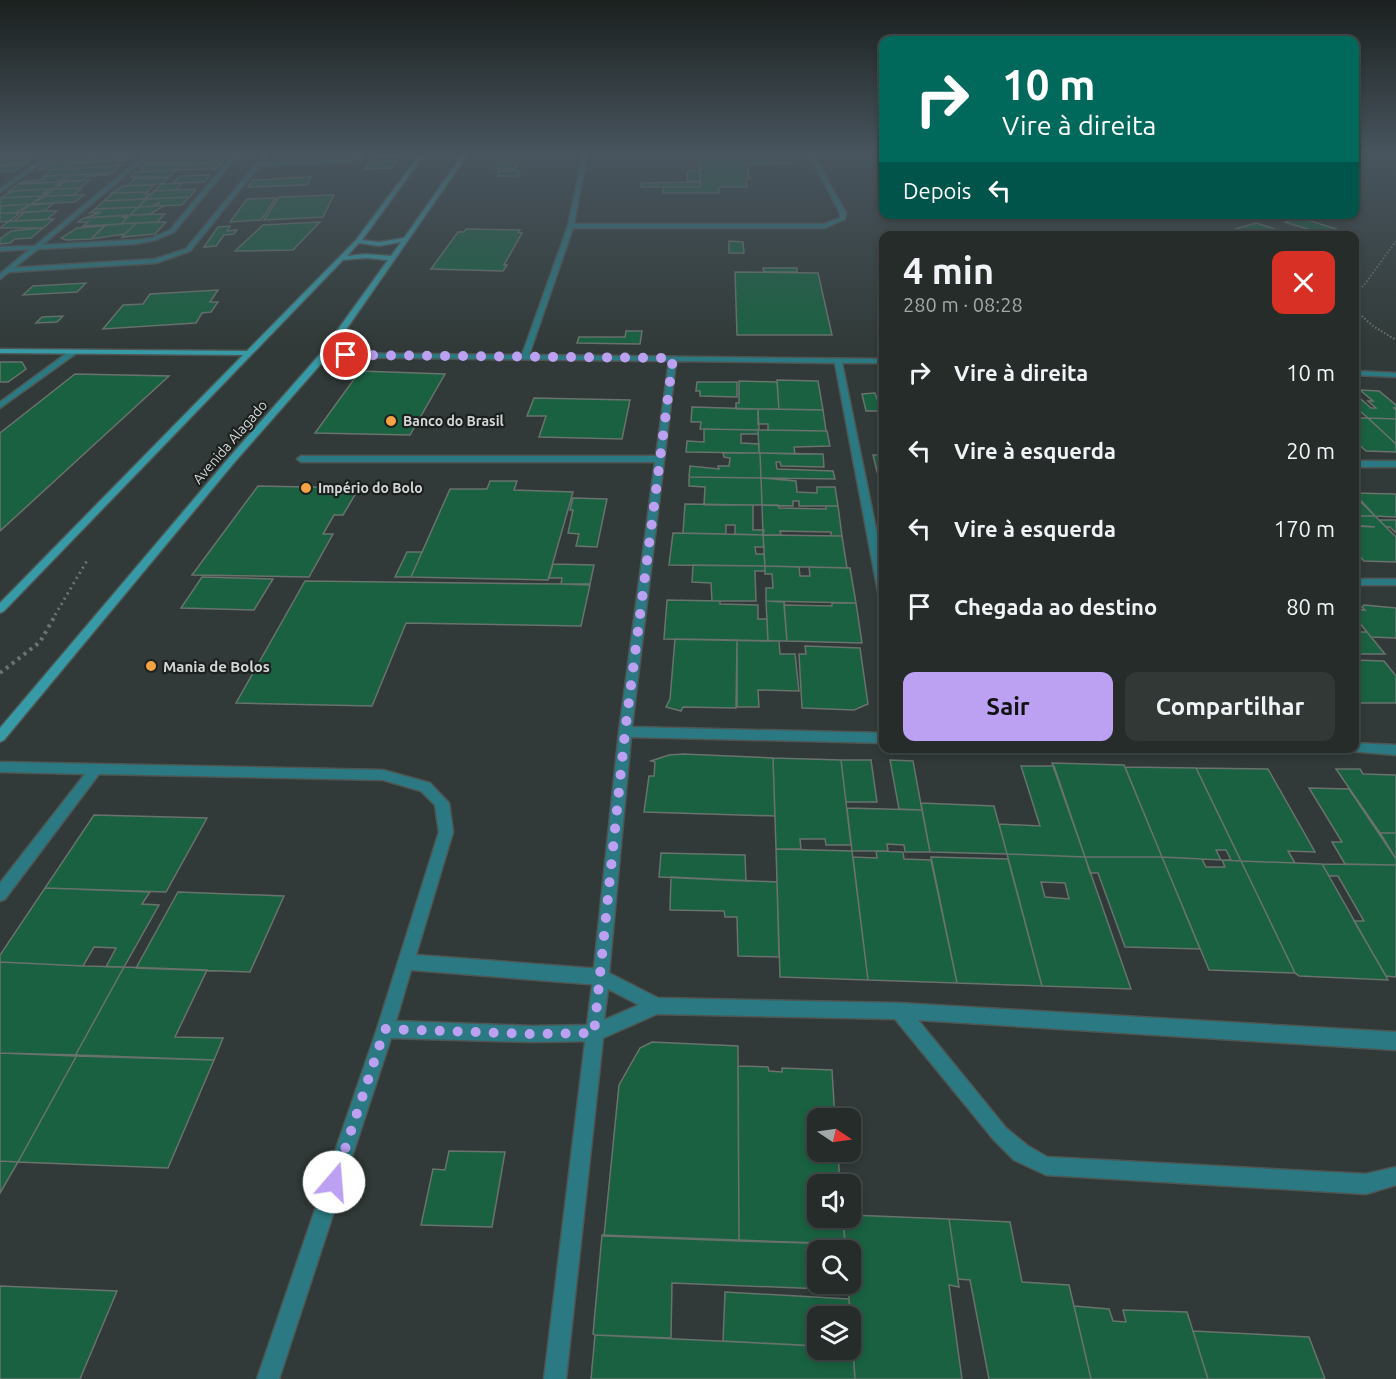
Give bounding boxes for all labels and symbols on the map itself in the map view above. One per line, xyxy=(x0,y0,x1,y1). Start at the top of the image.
pin xyxy=(320,329,371,380)
street label: Avenida Alagado xyxy=(189,397,271,487)
place label: Banco do Brasil xyxy=(403,413,504,429)
marker: Banco do Brasil xyxy=(384,414,398,428)
place label: Império do Bolo xyxy=(318,480,423,496)
marker: Império do Bolo xyxy=(299,481,313,495)
place label: Mania de Bolos xyxy=(163,658,270,675)
marker: Mania de Bolos xyxy=(144,659,158,673)
north arrow xyxy=(807,1108,861,1162)
position arrow xyxy=(302,1150,366,1214)

